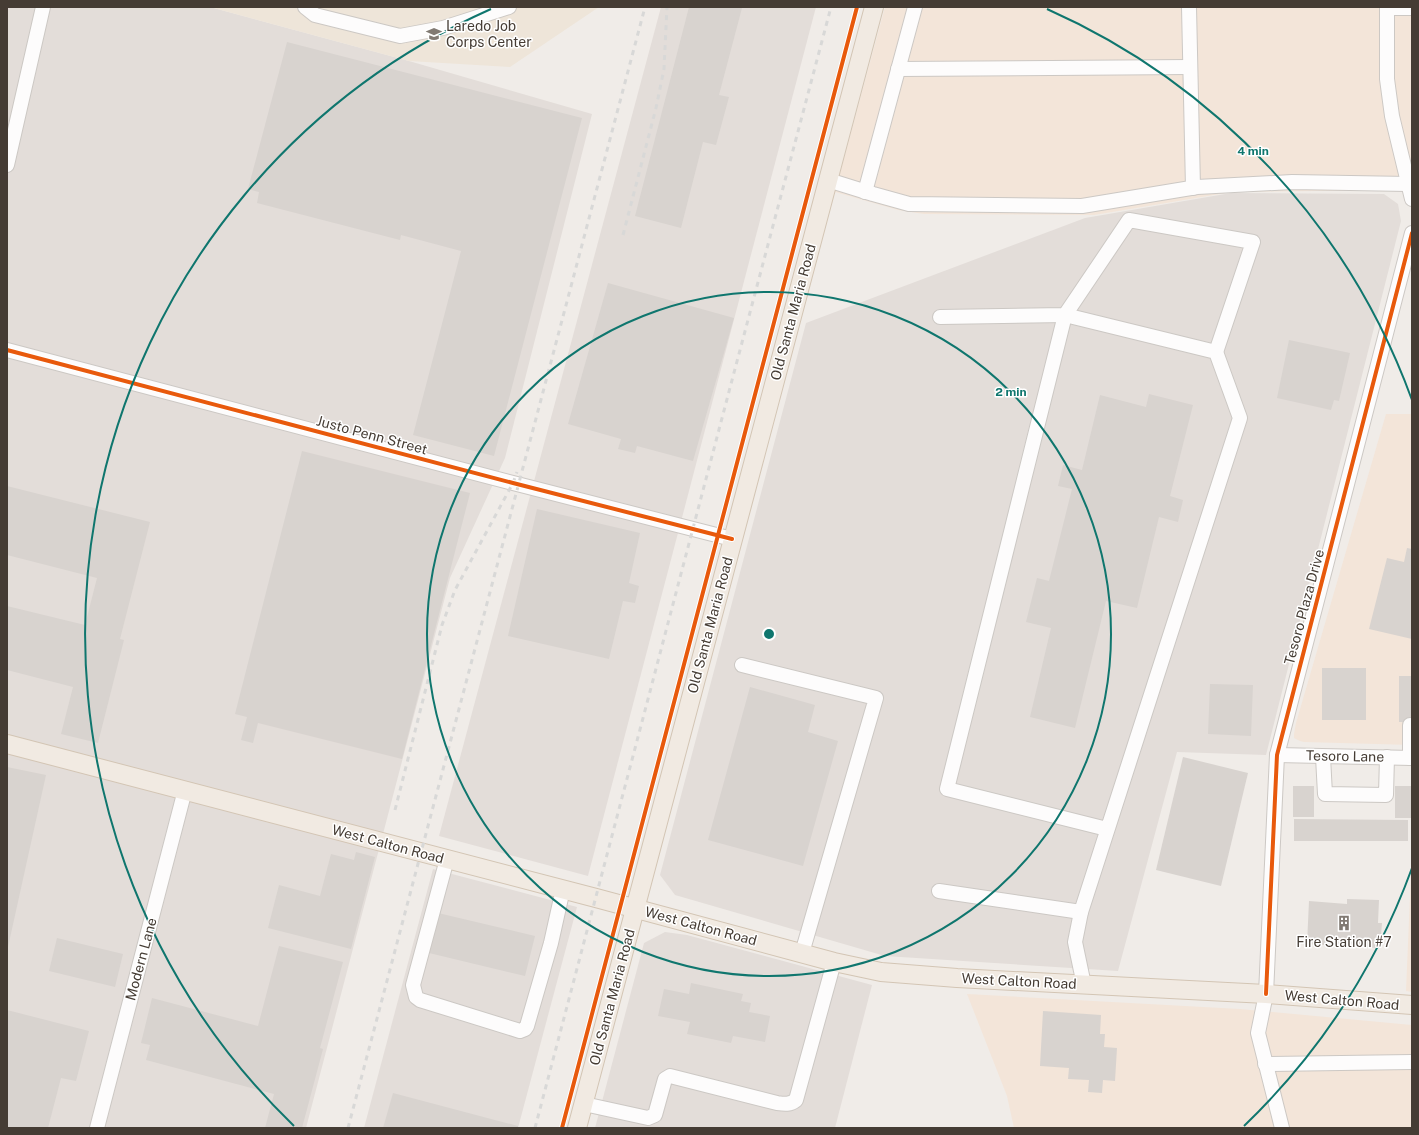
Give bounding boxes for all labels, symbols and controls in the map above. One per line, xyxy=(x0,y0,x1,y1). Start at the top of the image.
place label: Laredo Job Corps Center xyxy=(446,18,532,50)
school or university icon: Laredo Job Corps Center xyxy=(425,25,443,43)
text: 4 min xyxy=(1237,144,1269,158)
street label: Old Santa Maria Road xyxy=(767,242,819,382)
text: 2 min xyxy=(995,385,1027,399)
street label: Justo Penn Street xyxy=(315,412,429,458)
street label: Tesoro Plaza Drive xyxy=(1281,547,1327,667)
street label: Old Santa Maria Road xyxy=(684,555,736,695)
centre of rings xyxy=(762,627,776,641)
street label: Tesoro Lane xyxy=(1306,747,1384,765)
street label: West Calton Road xyxy=(330,821,446,867)
street label: West Calton Road xyxy=(643,903,759,949)
building icon: Fire Station #7 xyxy=(1335,914,1353,932)
street label: Modern Lane xyxy=(122,916,160,1002)
street label: Old Santa Maria Road xyxy=(586,927,638,1067)
place label: Fire Station #7 xyxy=(1296,934,1392,950)
street label: West Calton Road xyxy=(961,970,1077,992)
street label: West Calton Road xyxy=(1284,987,1400,1013)

